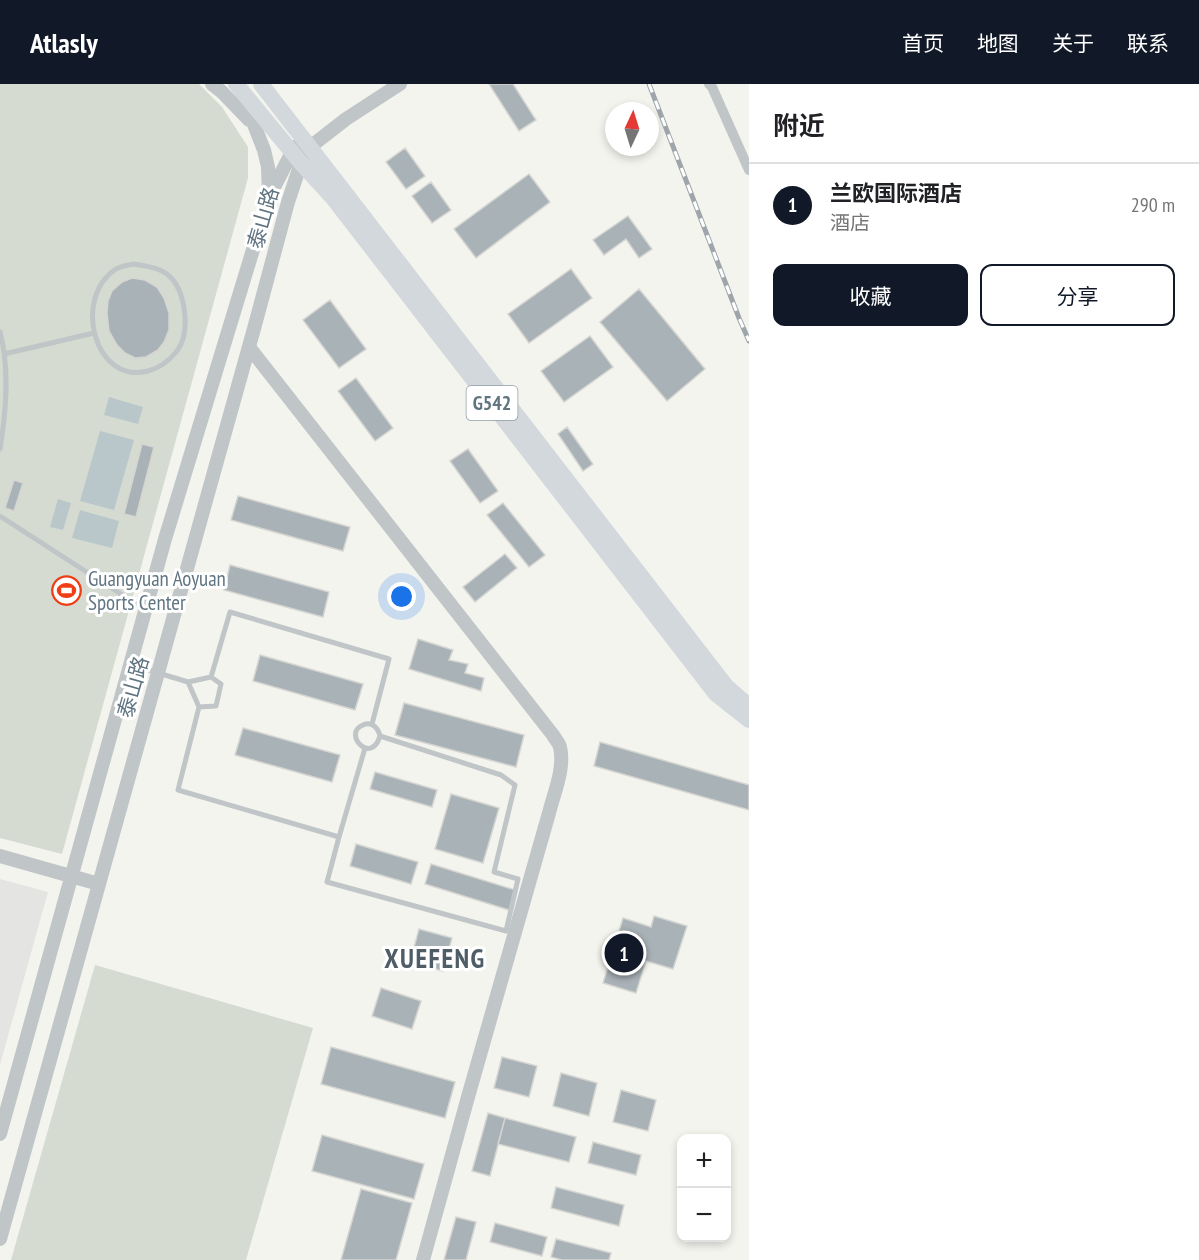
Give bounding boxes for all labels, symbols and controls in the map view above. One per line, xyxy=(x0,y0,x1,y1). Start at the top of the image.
text: Atlasly xyxy=(30,24,98,61)
text: 首页 xyxy=(902,30,944,57)
text: 地图 xyxy=(977,30,1019,57)
text: 关于 xyxy=(1052,30,1094,57)
text: 联系 xyxy=(1127,30,1169,57)
north arrow xyxy=(605,102,659,156)
text: 附近 xyxy=(773,109,825,142)
text: 兰欧国际酒店 xyxy=(830,179,962,207)
street label: 泰山路 xyxy=(241,184,285,252)
text: 1 xyxy=(788,192,797,218)
text: 290 m xyxy=(1131,192,1175,218)
text: 酒店 xyxy=(830,210,870,236)
button: 收藏 xyxy=(773,264,968,326)
button: 分享 xyxy=(980,264,1175,326)
road number: G542 xyxy=(466,386,518,420)
place label: Guangyuan Aoyuan Sports Center xyxy=(88,565,226,616)
sports icon: Guangyuan Aoyuan Sports Center xyxy=(51,574,83,606)
your location xyxy=(387,582,416,611)
street label: 泰山路 xyxy=(111,653,155,721)
pin: 1 xyxy=(604,930,644,976)
district label: XUEFENG xyxy=(384,941,486,975)
map controls xyxy=(677,1134,731,1242)
button: + xyxy=(677,1134,731,1188)
button: − xyxy=(677,1188,731,1242)

